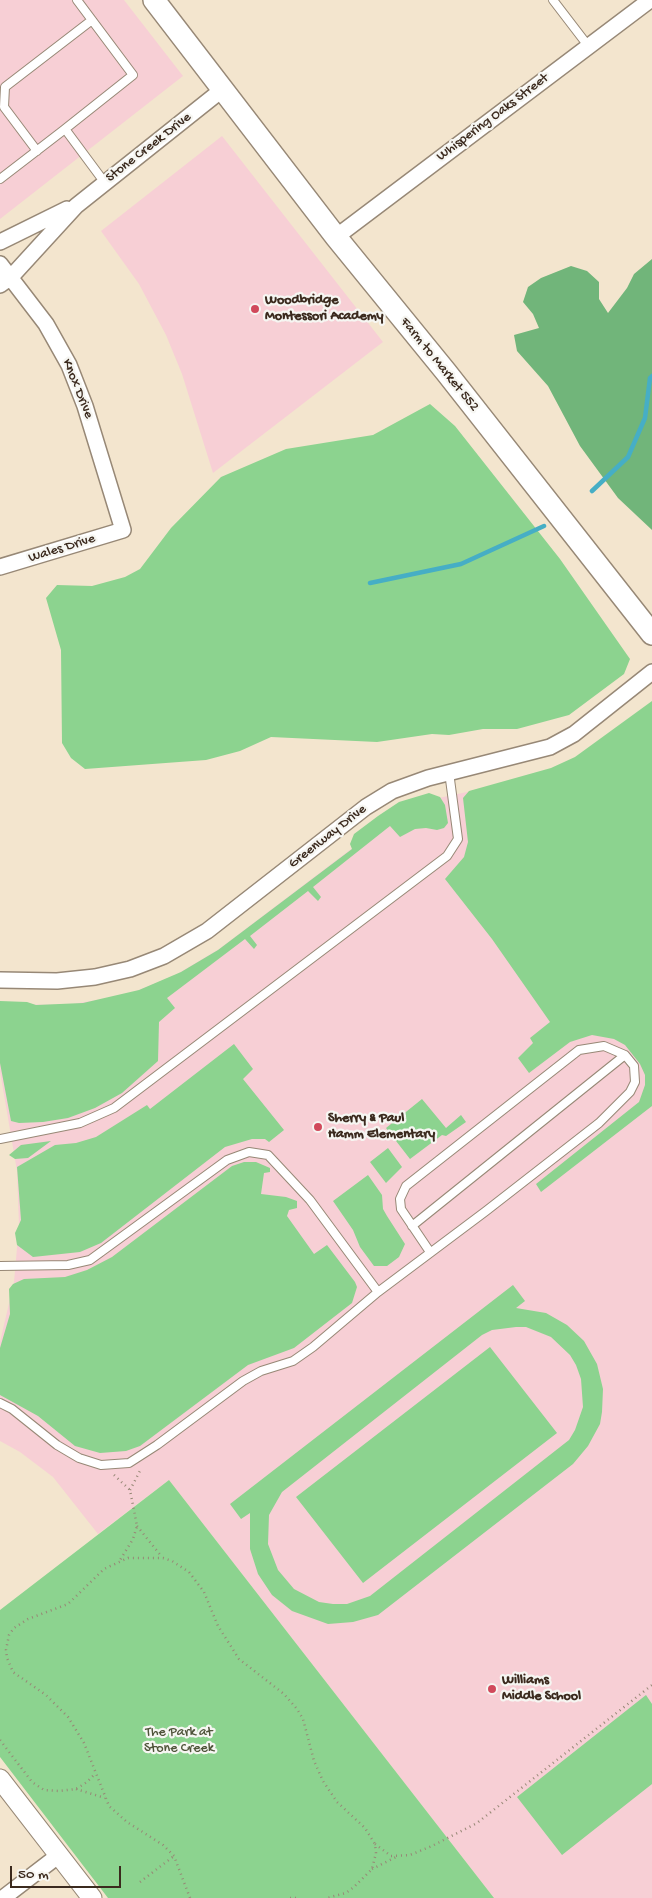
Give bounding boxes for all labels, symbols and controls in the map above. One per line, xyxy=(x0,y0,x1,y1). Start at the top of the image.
street label: Whispering Oaks Street xyxy=(434,70,552,166)
street label: Stone Creek Drive xyxy=(103,109,195,187)
place label: Woodbridge Montessori Academy xyxy=(265,293,384,326)
marker: Woodbridge Montessori Academy xyxy=(249,303,261,315)
street label: Farm to Market 552 xyxy=(396,315,482,415)
street label: Knox Drive xyxy=(57,357,97,421)
street label: Wales Drive xyxy=(27,531,97,567)
street label: Greenway Drive xyxy=(286,801,370,873)
place label: Sherry & Paul Hamm Elementary xyxy=(328,1111,435,1144)
marker: Sherry & Paul Hamm Elementary xyxy=(312,1121,324,1133)
place label: Williams Middle School xyxy=(502,1673,581,1705)
marker: Williams Middle School xyxy=(486,1683,498,1695)
park label: The Park at Stone Creek xyxy=(144,1725,214,1758)
scale bar xyxy=(12,1856,124,1888)
text: 50 m xyxy=(18,1866,49,1884)

